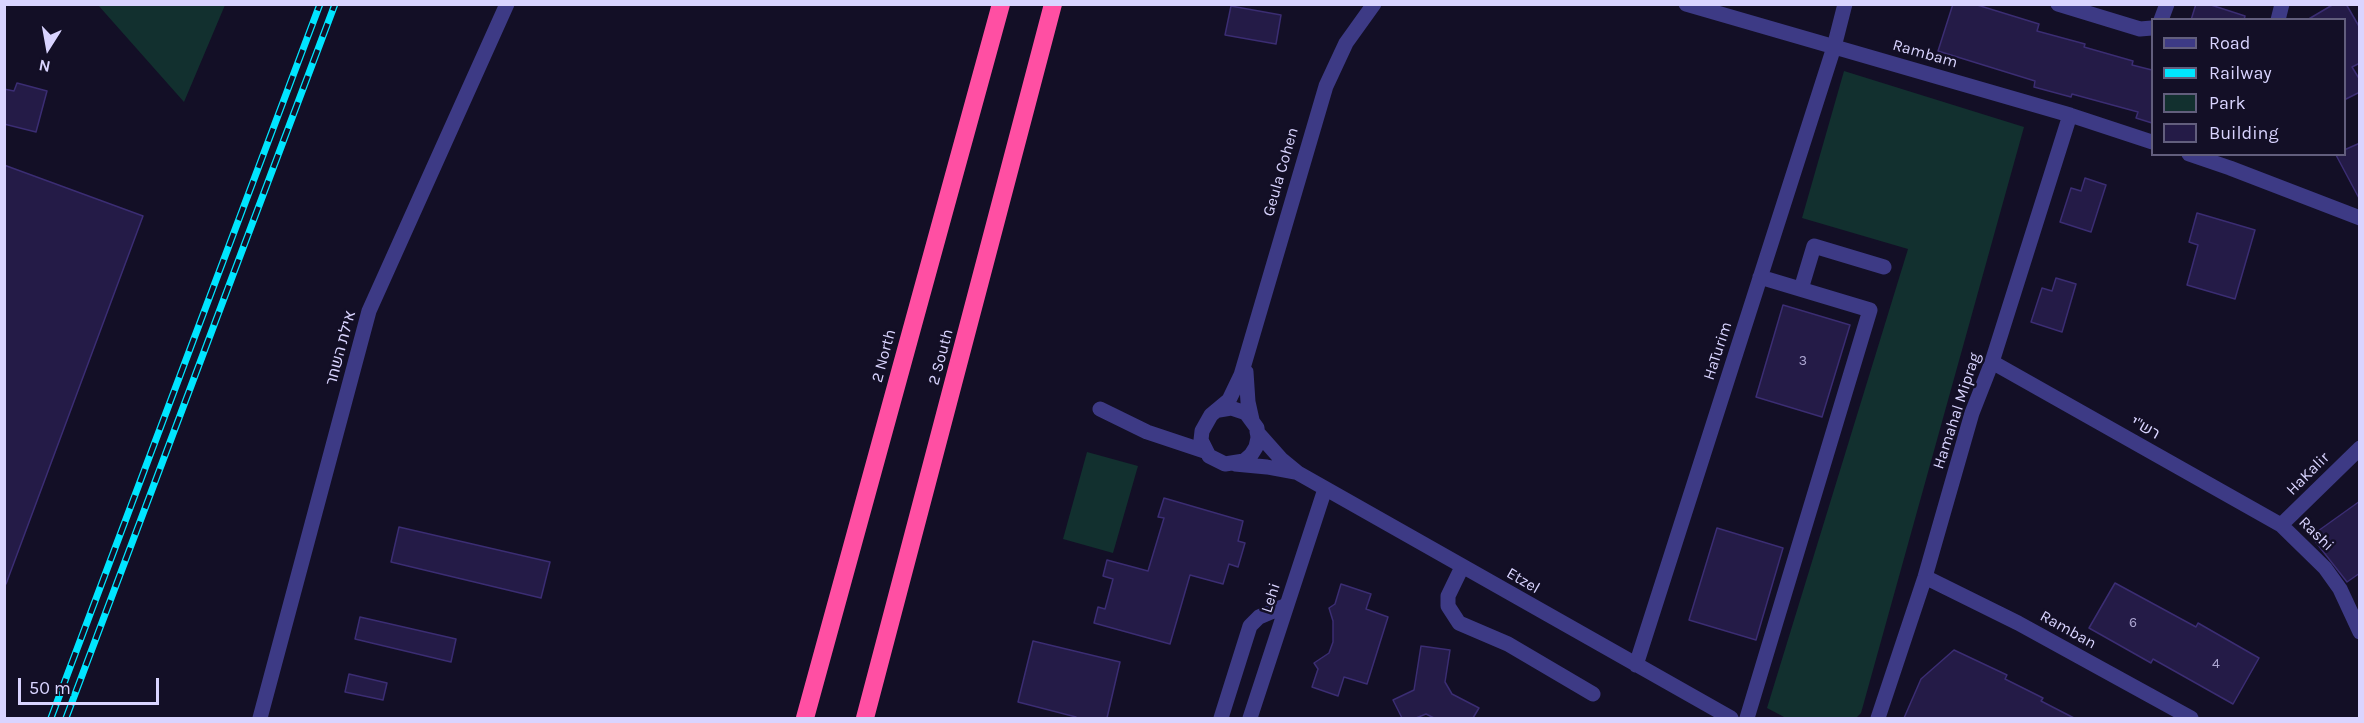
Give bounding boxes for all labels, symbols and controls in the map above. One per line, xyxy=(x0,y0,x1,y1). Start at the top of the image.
north arrow xyxy=(18,18,78,78)
legend xyxy=(2151,18,2346,156)
text: Road xyxy=(2209,32,2250,54)
street label: Rambam xyxy=(1890,36,1960,72)
text: N xyxy=(37,56,52,77)
text: Railway xyxy=(2209,62,2272,84)
text: Park xyxy=(2209,92,2246,114)
text: Building xyxy=(2209,122,2279,144)
street label: Geula Cohen xyxy=(1259,125,1303,219)
street label: אילת השחר xyxy=(322,308,360,388)
street label: HaTurim xyxy=(1700,319,1736,383)
street label: 2 North xyxy=(868,327,900,385)
street label: 2 South xyxy=(924,327,958,387)
street label: Hamahal Miprag xyxy=(1929,350,1985,472)
house number: 3 xyxy=(1799,353,1807,369)
street label: רש"י xyxy=(2127,412,2163,444)
street label: HaKalir xyxy=(2282,448,2334,500)
street label: Rashi xyxy=(2294,513,2338,555)
street label: Etzel xyxy=(1503,564,1543,598)
street label: Lehi xyxy=(1257,581,1285,615)
street label: Ramban xyxy=(2036,607,2100,653)
house number: 6 xyxy=(2129,615,2137,631)
house number: 4 xyxy=(2212,656,2220,672)
scale bar xyxy=(21,666,162,704)
text: 50 m xyxy=(29,677,71,699)

